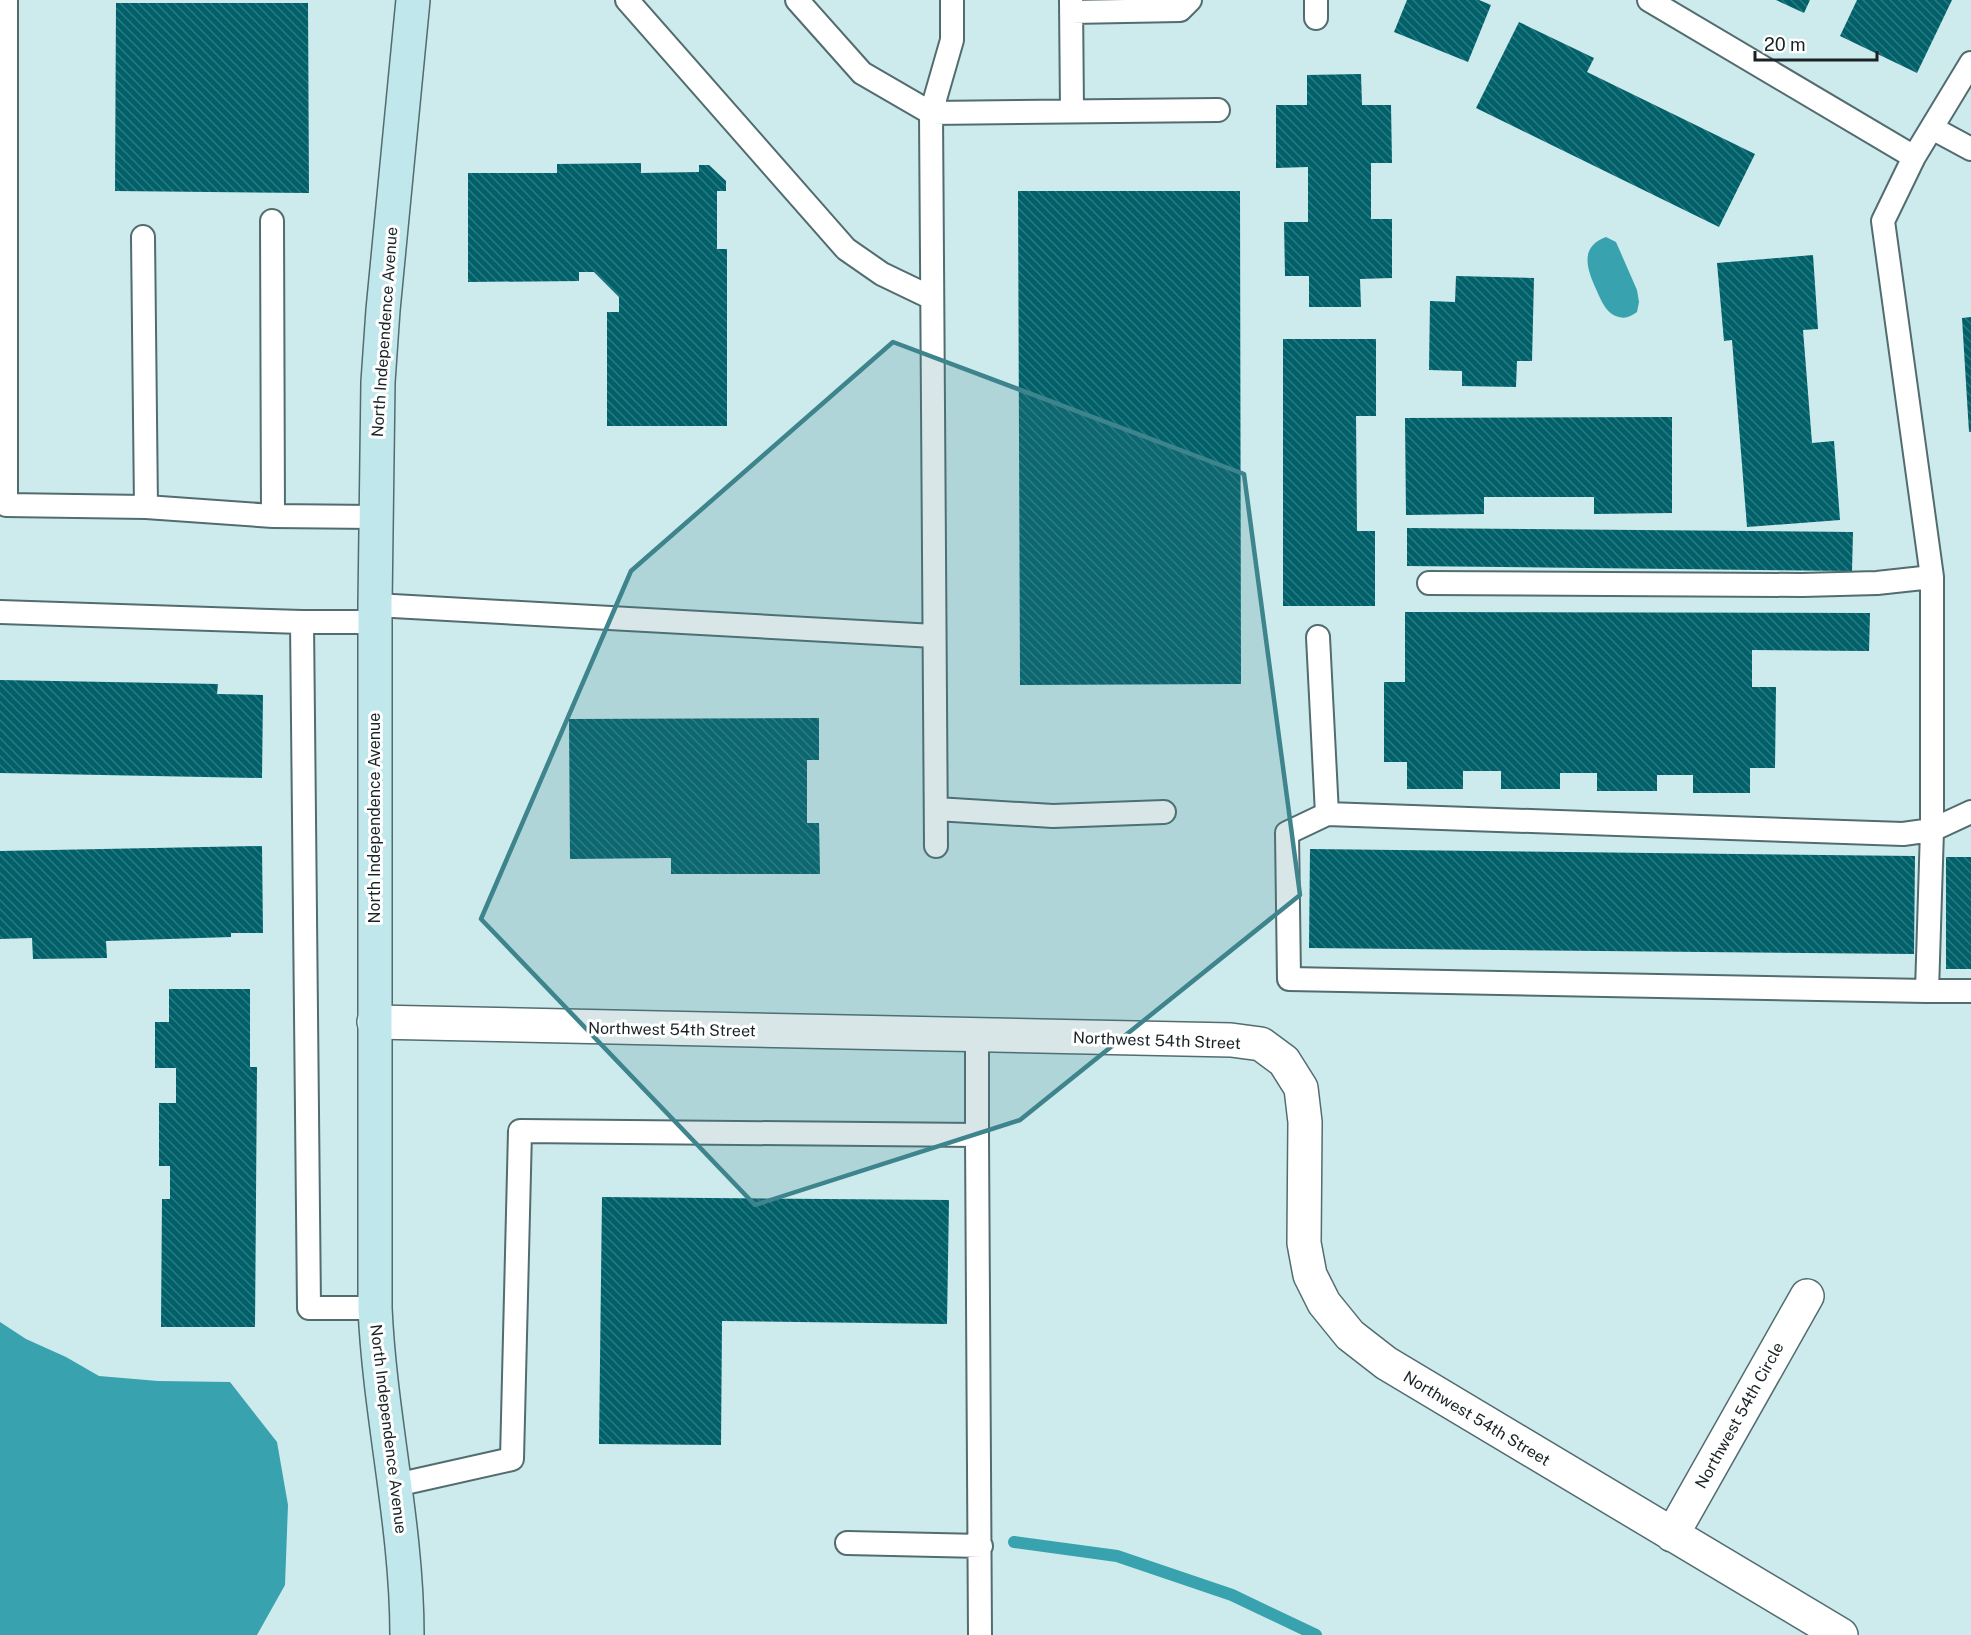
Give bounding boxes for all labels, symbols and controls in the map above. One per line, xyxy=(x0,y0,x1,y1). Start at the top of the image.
scale bar xyxy=(1755,24,1876,62)
text: 20 m xyxy=(1764,34,1806,55)
street label: North Independence Avenue xyxy=(368,226,401,438)
street label: North Independence Avenue xyxy=(365,713,384,923)
street label: Northwest 54th Street xyxy=(588,1019,756,1040)
street label: Northwest 54th Street xyxy=(1073,1028,1241,1053)
street label: North Independence Avenue xyxy=(366,1323,411,1535)
street label: Northwest 54th Circle xyxy=(1691,1339,1788,1492)
street label: Northwest 54th Street xyxy=(1400,1367,1554,1470)

